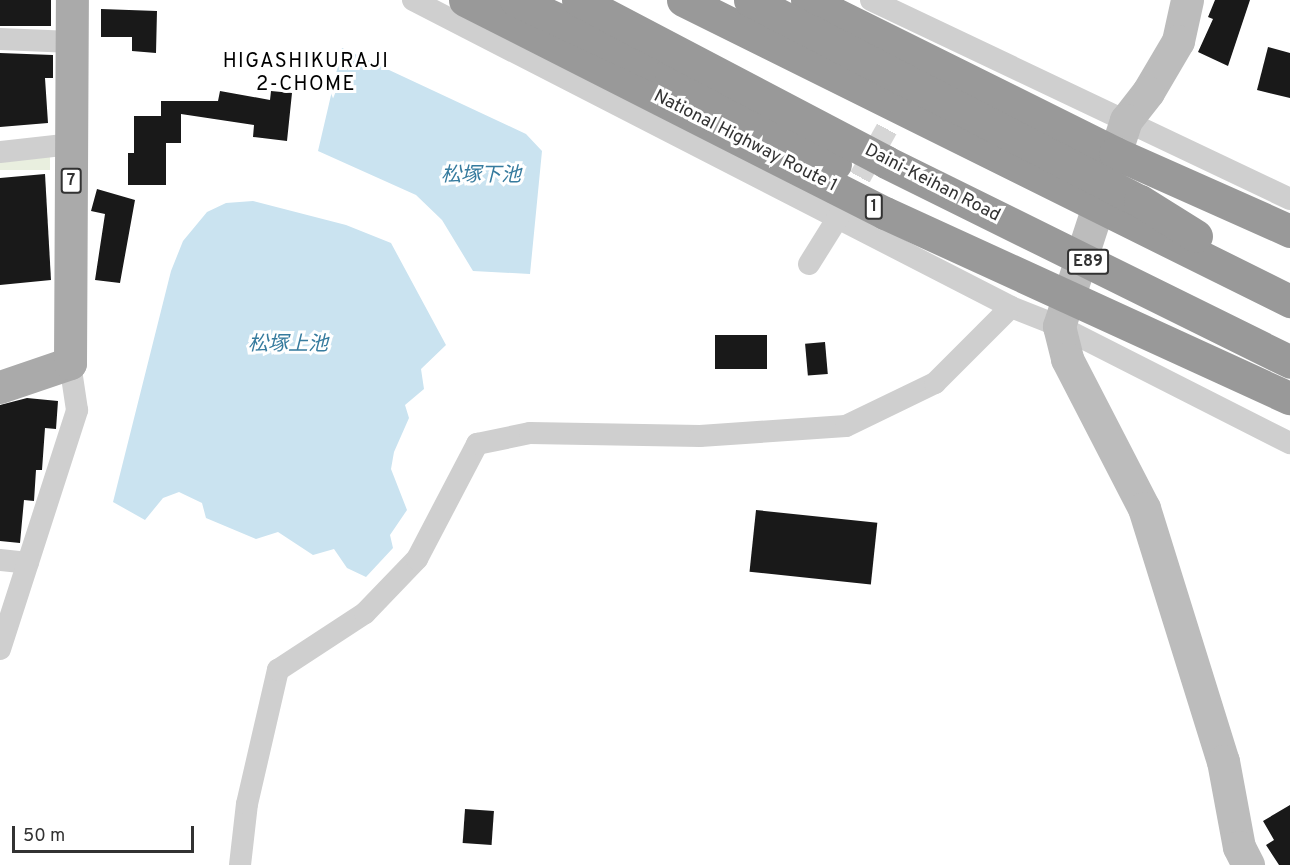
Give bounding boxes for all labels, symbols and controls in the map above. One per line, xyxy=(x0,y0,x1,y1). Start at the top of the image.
district label: HIGASHIKURAJI 2-CHOME xyxy=(223,50,389,97)
street label: National Highway Route 1 xyxy=(650,86,840,198)
street label: Daini-Keihan Road xyxy=(861,140,1003,228)
water label: 松塚下池 xyxy=(441,164,521,188)
road number: 7 xyxy=(60,168,82,194)
road number: 1 xyxy=(864,194,884,220)
road number: E89 xyxy=(1067,249,1109,275)
water label: 松塚上池 xyxy=(248,333,328,357)
scale bar xyxy=(15,814,196,852)
text: 50 m xyxy=(23,825,65,848)

